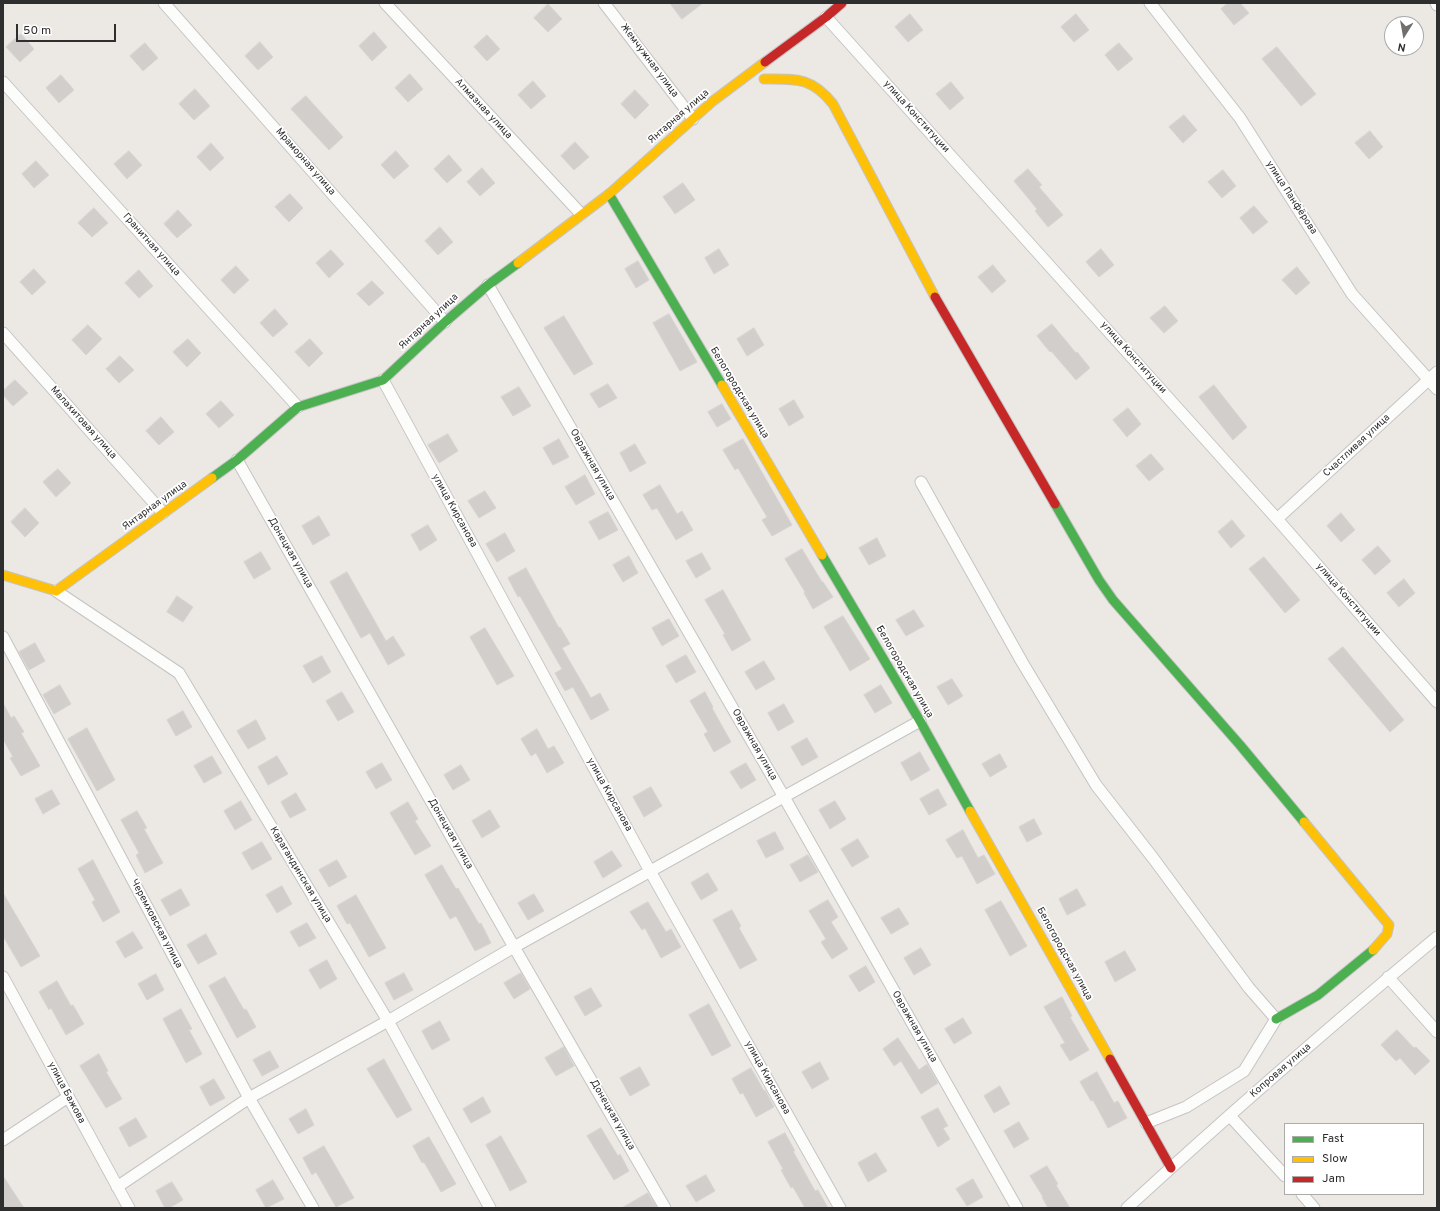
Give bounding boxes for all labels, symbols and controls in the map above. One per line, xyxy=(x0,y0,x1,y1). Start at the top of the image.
scale bar xyxy=(18,16,118,42)
north arrow xyxy=(1384,16,1424,56)
street label: Жемчужная улица xyxy=(617,22,681,100)
text: 50 m xyxy=(23,23,51,39)
text: N xyxy=(1397,39,1407,54)
street label: Алмазная улица xyxy=(452,76,514,142)
street label: улица Конституции xyxy=(880,78,952,156)
street label: Янтарная улица xyxy=(646,87,712,147)
street label: Мраморная улица xyxy=(273,126,337,198)
street label: улица Панфёрова xyxy=(1263,159,1319,237)
street label: Гранитная улица xyxy=(120,211,182,279)
street label: Янтарная улица xyxy=(397,291,461,353)
street label: улица Конституции xyxy=(1097,319,1169,397)
street label: Белогородская улица xyxy=(707,345,771,441)
street label: Малахитовая улица xyxy=(47,384,119,462)
street label: Счастливая улица xyxy=(1321,412,1393,480)
street label: Овражная улица xyxy=(567,427,617,503)
street label: улица Кирсанова xyxy=(429,472,479,550)
street label: Янтарная улица xyxy=(120,479,190,533)
street label: Донецкая улица xyxy=(265,516,315,590)
street label: улица Конституции xyxy=(1313,561,1383,639)
street label: Белогородская улица xyxy=(873,624,935,720)
street label: Овражная улица xyxy=(729,707,779,783)
street label: улица Кирсанова xyxy=(584,756,634,834)
street label: Донецкая улица xyxy=(425,797,475,871)
street label: Карагандинская улица xyxy=(267,825,333,925)
street label: Черемховская улица xyxy=(127,877,185,971)
street label: Белогородская улица xyxy=(1033,905,1095,1003)
street label: Овражная улица xyxy=(889,989,939,1065)
street label: улица Кирсанова xyxy=(742,1039,792,1117)
street label: Копровая улица xyxy=(1248,1041,1314,1101)
street label: улица Бажова xyxy=(45,1060,87,1126)
street label: Донецкая улица xyxy=(587,1078,637,1152)
legend xyxy=(1284,1123,1424,1195)
text: Fast xyxy=(1322,1131,1344,1147)
text: Slow xyxy=(1322,1151,1348,1167)
text: Jam xyxy=(1322,1171,1345,1187)

